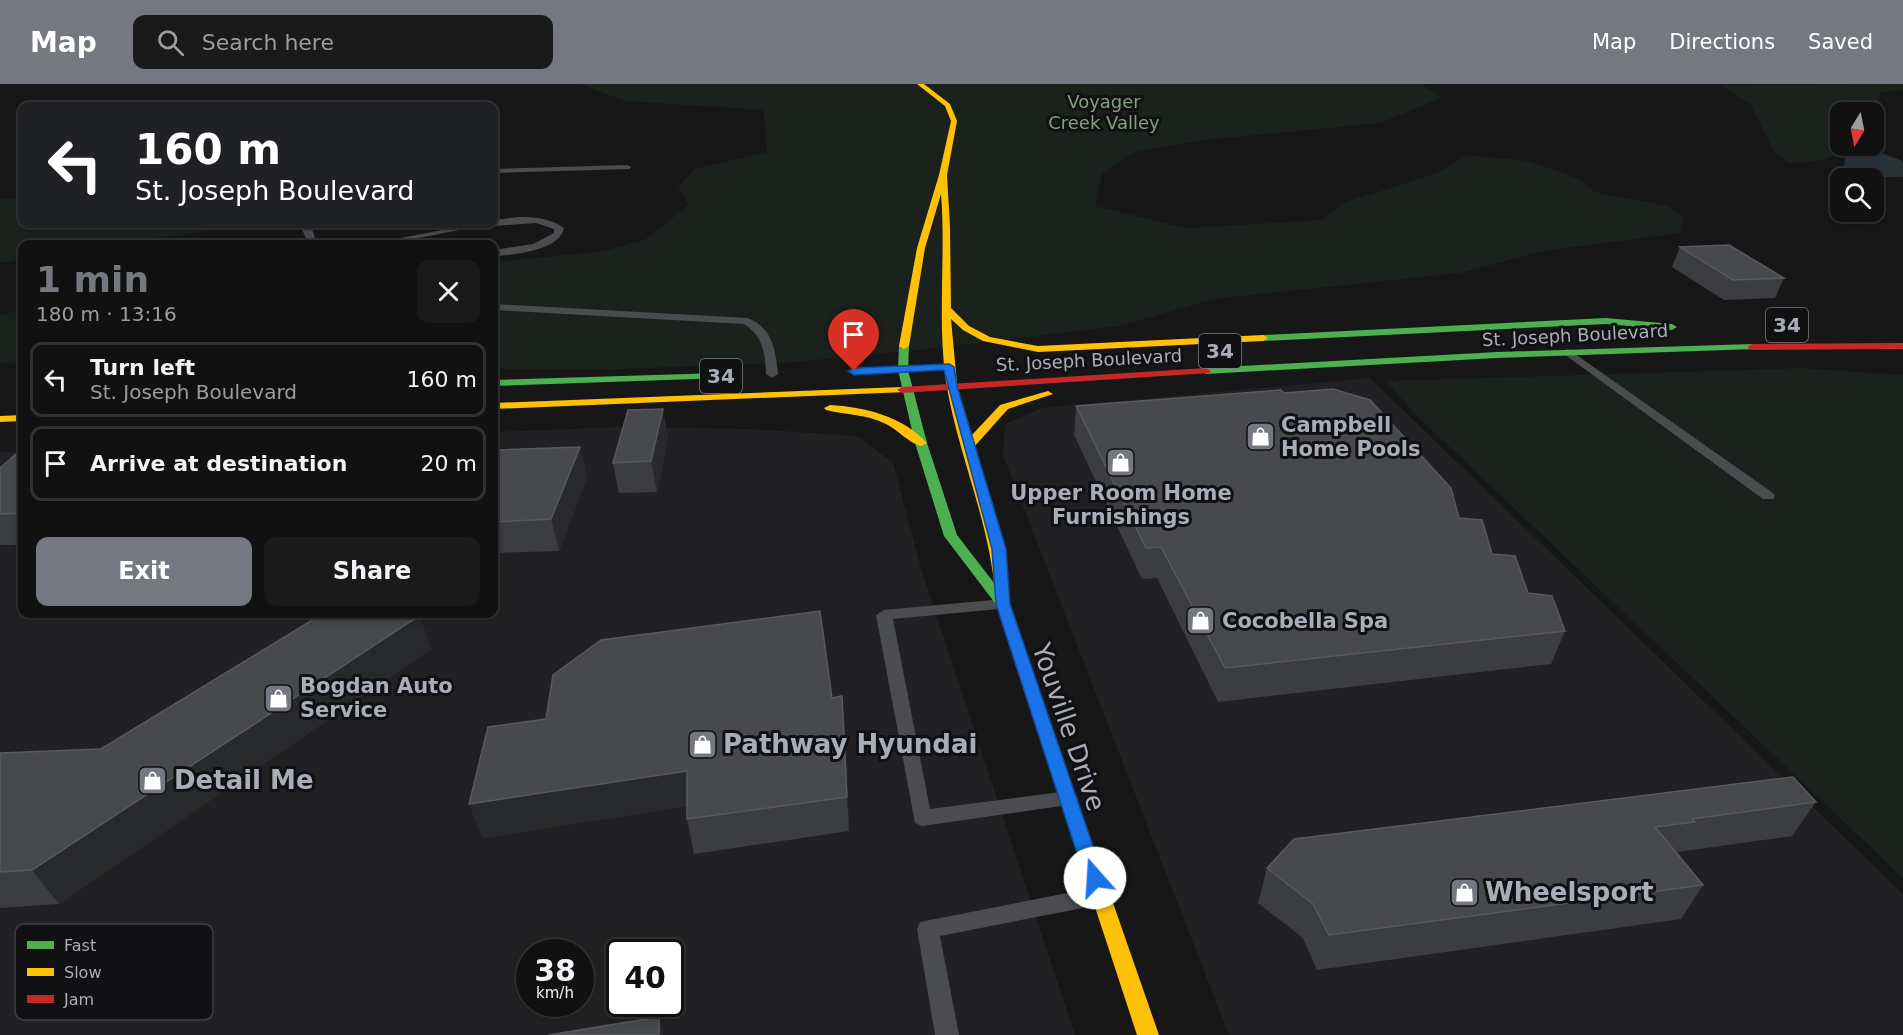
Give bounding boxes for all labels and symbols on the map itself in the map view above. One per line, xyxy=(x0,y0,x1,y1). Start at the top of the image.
park label: Voyager Creek Valley xyxy=(1048,91,1160,133)
north arrow xyxy=(1830,102,1884,156)
road number: 34 xyxy=(1766,308,1808,342)
pin xyxy=(828,309,879,371)
street label: St. Joseph Boulevard xyxy=(1481,320,1669,350)
road number: 34 xyxy=(1199,334,1241,368)
street label: St. Joseph Boulevard xyxy=(995,345,1183,375)
road number: 34 xyxy=(700,359,742,393)
place label: Campbell Home Pools xyxy=(1281,413,1420,461)
shop icon: Campbell Home Pools xyxy=(1244,421,1276,453)
shop icon: Upper Room Home Furnishings xyxy=(1105,446,1137,478)
place label: Upper Room Home Furnishings xyxy=(1010,481,1232,529)
shop icon: Cocobella Spa xyxy=(1185,605,1217,637)
place label: Cocobella Spa xyxy=(1222,609,1388,633)
street label: Youville Drive xyxy=(1026,638,1112,815)
place label: Bogdan Auto Service xyxy=(300,674,453,722)
shop icon: Bogdan Auto Service xyxy=(263,682,295,714)
shop icon: Pathway Hyundai xyxy=(686,728,718,760)
place label: Pathway Hyundai xyxy=(723,729,977,759)
shop icon: Detail Me xyxy=(137,764,169,796)
place label: Detail Me xyxy=(174,765,314,795)
position arrow xyxy=(1063,846,1127,910)
shop icon: Wheelsport xyxy=(1448,876,1480,908)
place label: Wheelsport xyxy=(1485,877,1654,907)
legend xyxy=(15,924,213,1020)
text: Fast xyxy=(64,936,96,955)
speed limit sign: 40 xyxy=(606,939,684,1017)
text: Slow xyxy=(64,963,101,982)
text: Jam xyxy=(63,990,94,1009)

